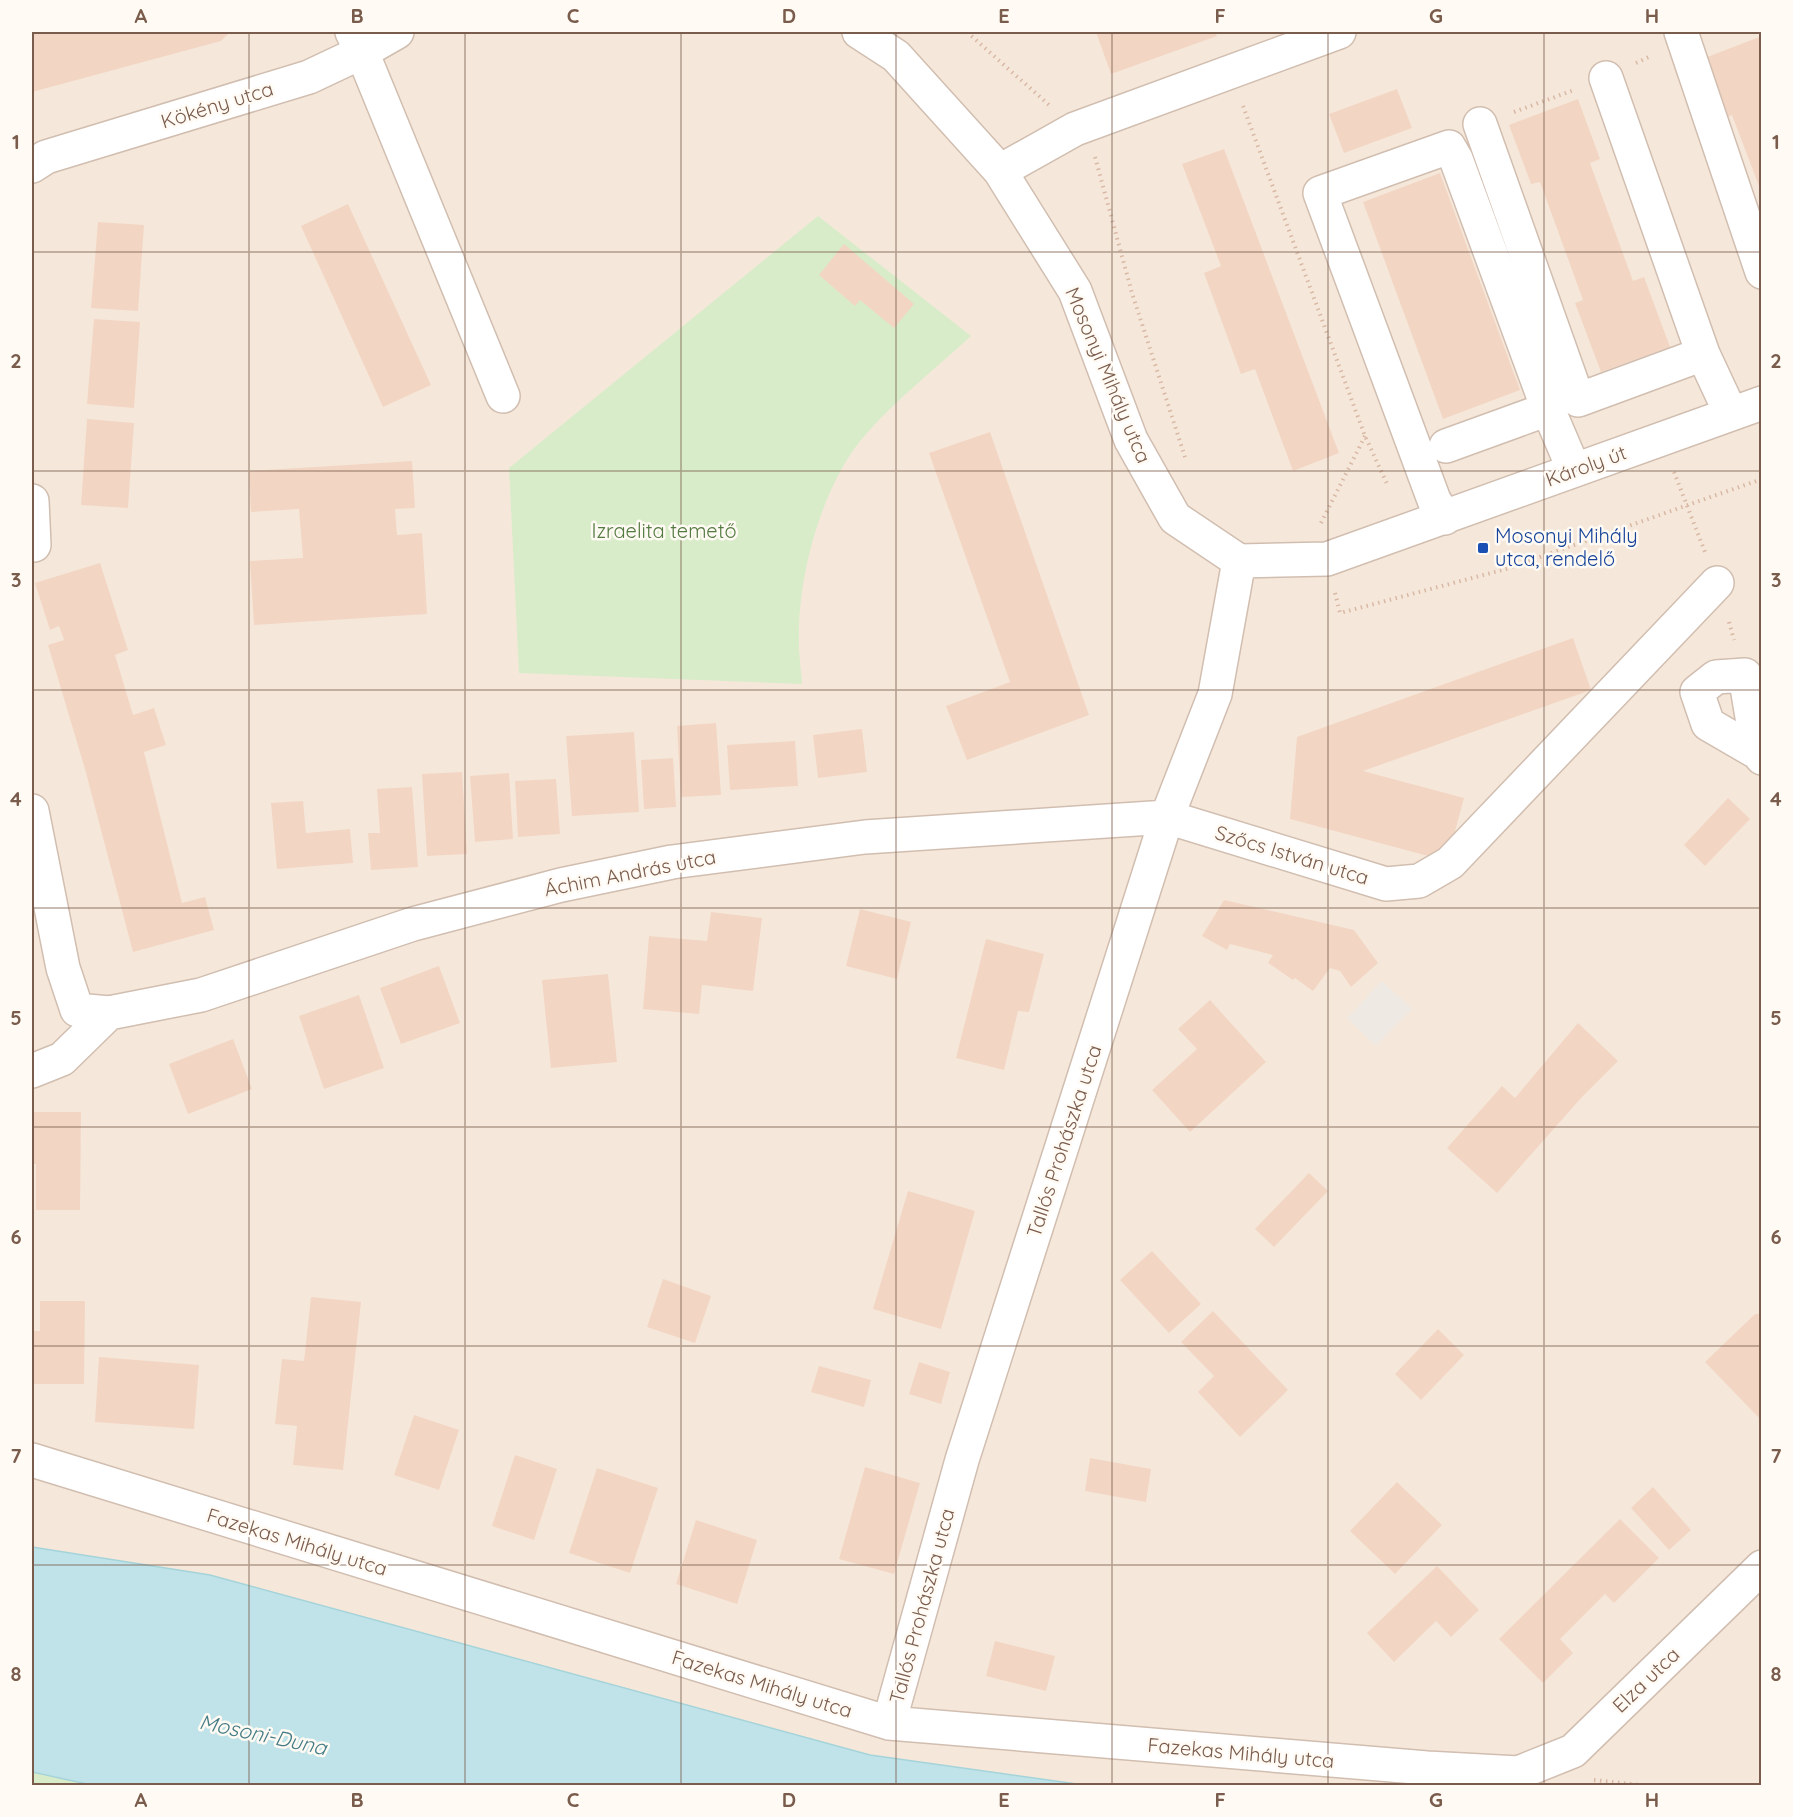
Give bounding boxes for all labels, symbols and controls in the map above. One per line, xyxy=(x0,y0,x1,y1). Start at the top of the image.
text: A xyxy=(135,3,148,28)
text: B xyxy=(350,3,364,28)
text: C xyxy=(567,3,580,28)
text: D xyxy=(782,3,796,28)
text: E xyxy=(998,3,1010,28)
text: F xyxy=(1214,3,1226,28)
text: G xyxy=(1429,3,1443,28)
text: H xyxy=(1645,3,1659,28)
street label: Kökény utca xyxy=(158,76,276,133)
text: 1 xyxy=(12,129,20,154)
text: 1 xyxy=(1772,129,1780,154)
street label: Mosonyi Mihály utca xyxy=(1060,283,1157,466)
text: 2 xyxy=(10,348,22,373)
text: 2 xyxy=(1770,348,1782,373)
street label: Károly út xyxy=(1542,439,1630,492)
park label: Izraelita temető xyxy=(591,518,737,543)
place label: Mosonyi Mihály utca, rendelő xyxy=(1495,523,1638,571)
marker: Mosonyi Mihály utca, rendelő xyxy=(1476,541,1490,555)
text: 3 xyxy=(11,567,21,592)
text: 3 xyxy=(1771,567,1781,592)
text: 4 xyxy=(10,786,22,811)
text: 4 xyxy=(1770,786,1782,811)
street label: Szőcs István utca xyxy=(1212,819,1372,890)
street label: Áchim András utca xyxy=(542,844,718,901)
text: 5 xyxy=(10,1005,22,1030)
text: 5 xyxy=(1770,1005,1782,1030)
street label: Tallós Prohászka utca xyxy=(1021,1042,1106,1240)
text: 6 xyxy=(10,1224,22,1249)
text: 6 xyxy=(1770,1224,1782,1249)
text: 7 xyxy=(11,1443,22,1468)
text: 7 xyxy=(1771,1443,1782,1468)
street label: Fazekas Mihály utca xyxy=(204,1502,390,1581)
street label: Tallós Prohászka utca xyxy=(883,1506,960,1706)
street label: Elza utca xyxy=(1607,1642,1684,1718)
street label: Fazekas Mihály utca xyxy=(669,1644,855,1723)
text: 8 xyxy=(11,1661,22,1686)
text: 8 xyxy=(1771,1661,1782,1686)
water label: Mosoni-Duna xyxy=(197,1708,330,1760)
street label: Fazekas Mihály utca xyxy=(1147,1732,1335,1773)
text: A xyxy=(135,1787,148,1812)
text: B xyxy=(350,1787,364,1812)
text: C xyxy=(567,1787,580,1812)
text: D xyxy=(782,1787,796,1812)
text: E xyxy=(998,1787,1010,1812)
text: F xyxy=(1214,1787,1226,1812)
text: G xyxy=(1429,1787,1443,1812)
text: H xyxy=(1645,1787,1659,1812)

